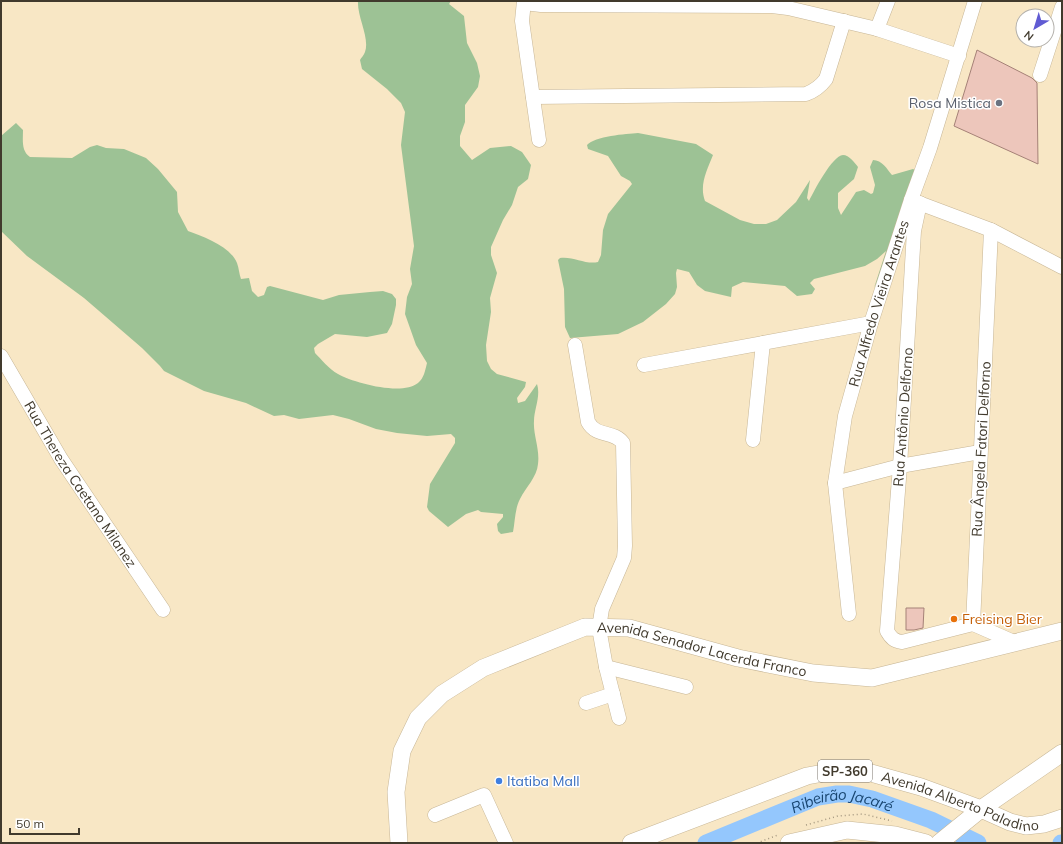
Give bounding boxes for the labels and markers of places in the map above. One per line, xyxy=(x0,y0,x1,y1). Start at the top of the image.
place label: Rosa Mistica xyxy=(909,94,991,112)
marker: Rosa Mistica xyxy=(994,98,1004,108)
place label: Freising Bier xyxy=(962,610,1043,628)
marker: Freising Bier xyxy=(949,614,959,624)
place label: Itatiba Mall xyxy=(507,772,580,790)
marker: Itatiba Mall xyxy=(494,776,504,786)

